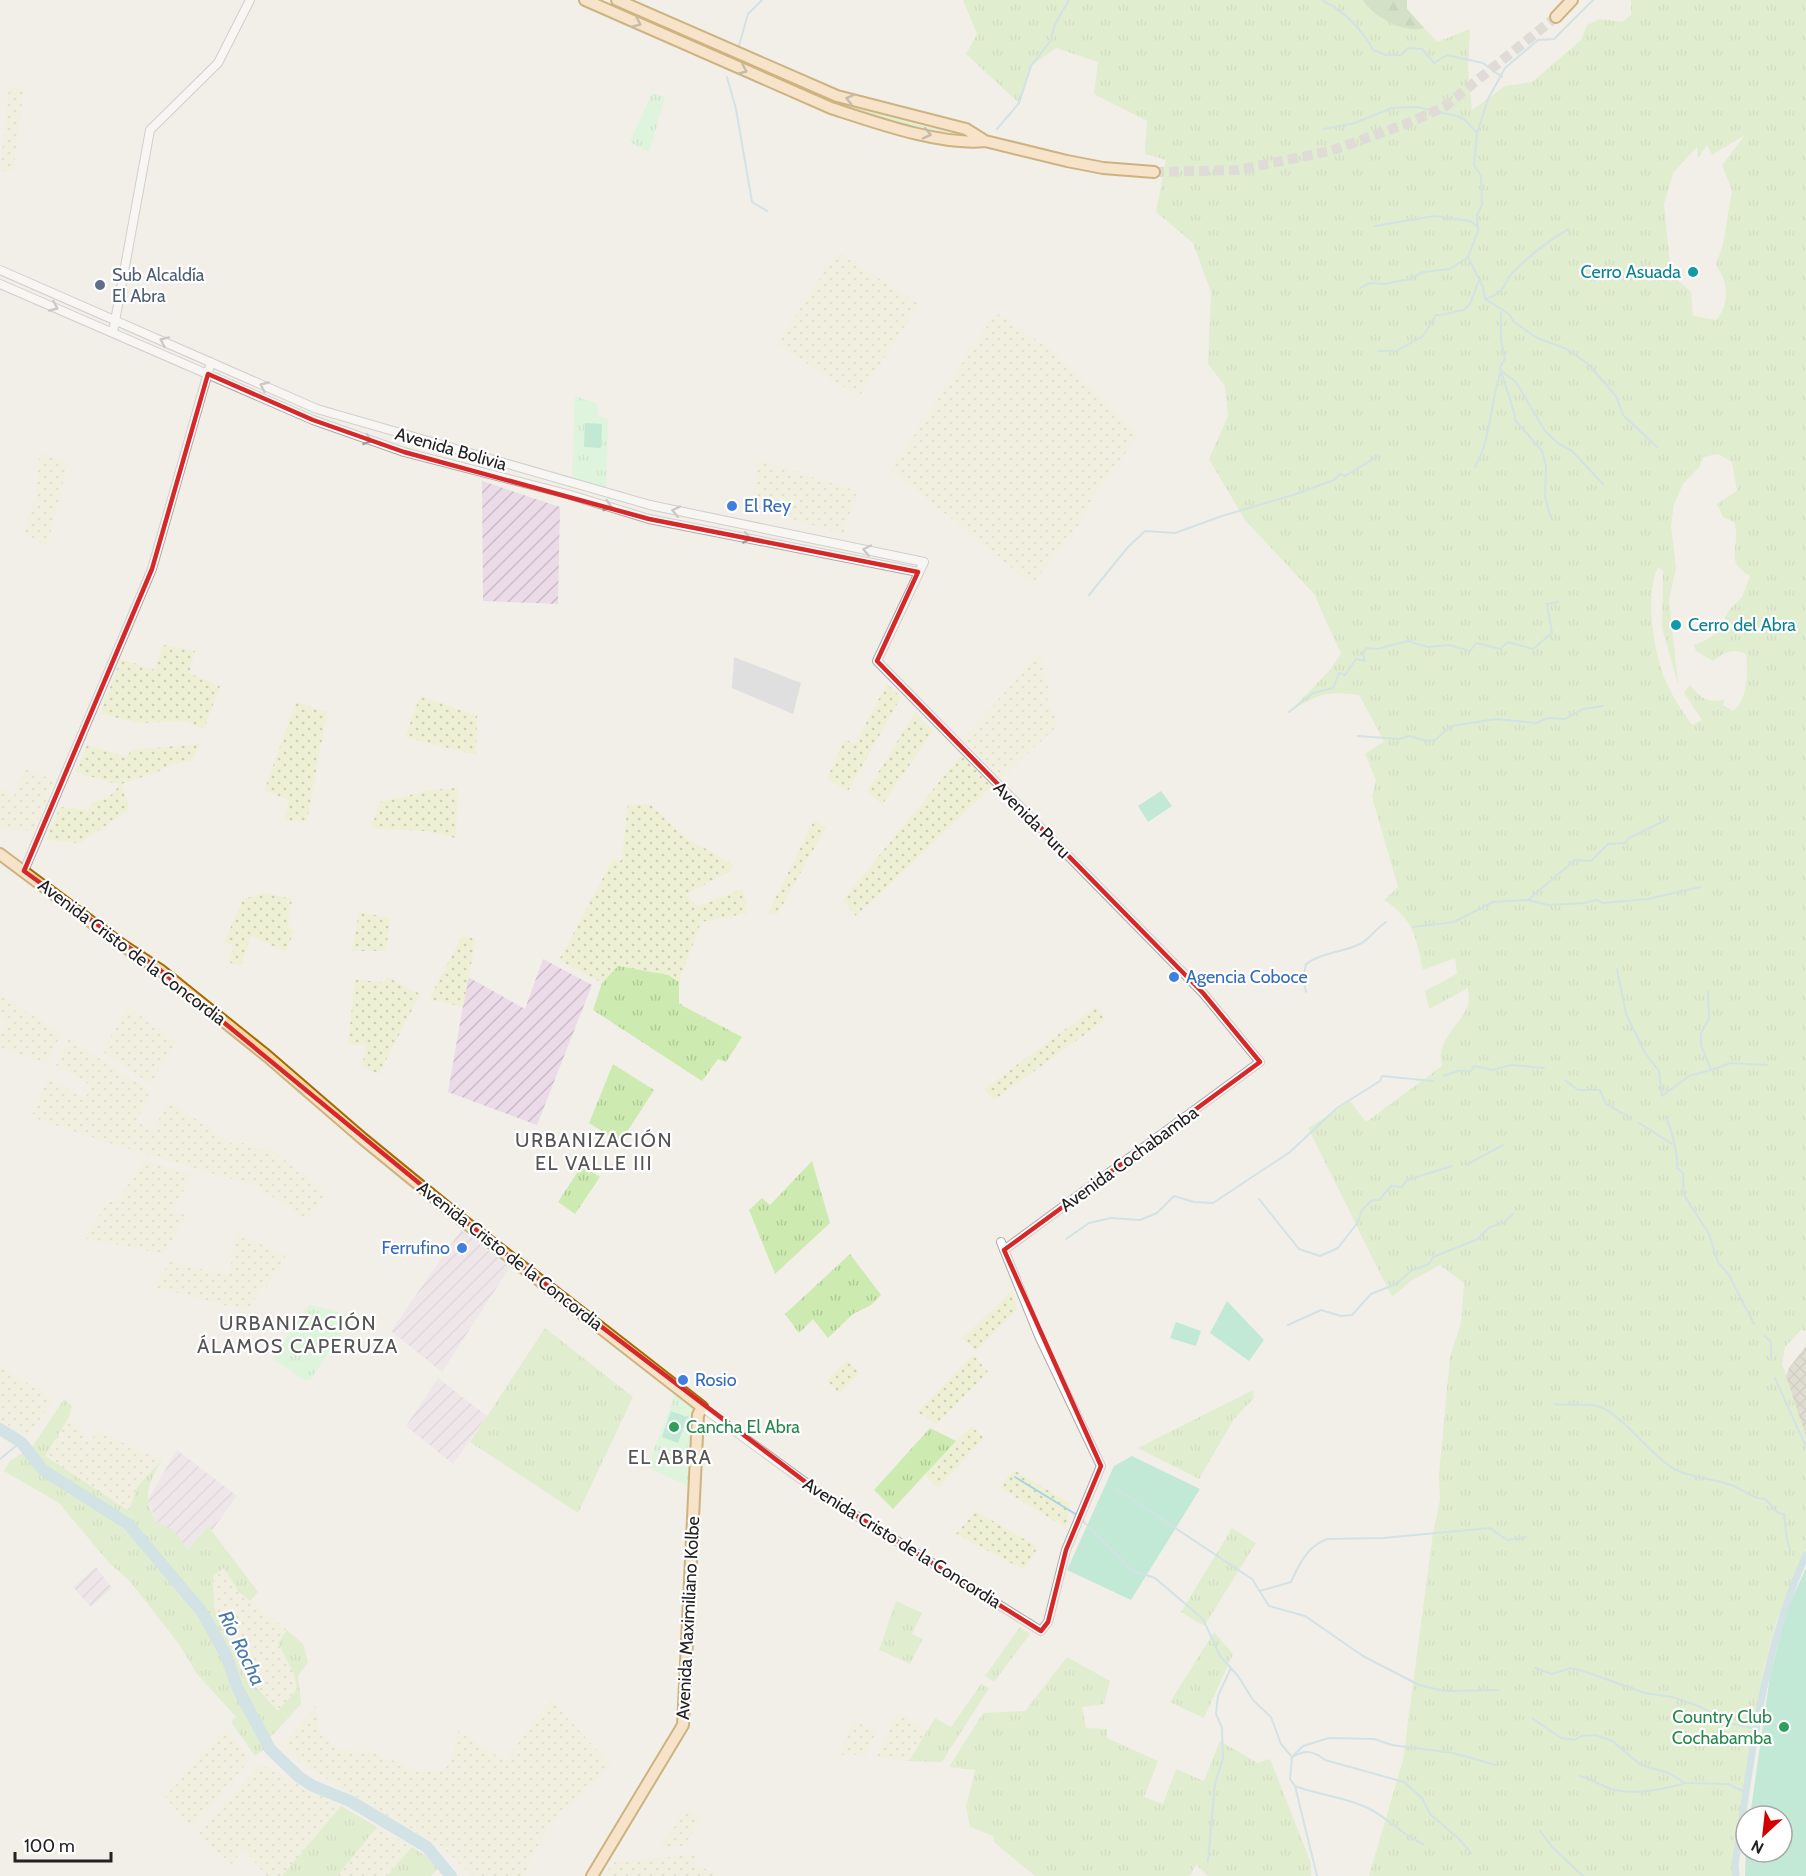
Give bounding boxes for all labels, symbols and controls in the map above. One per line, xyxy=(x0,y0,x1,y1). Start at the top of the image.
one-way arrow xyxy=(631,16,642,28)
one-way arrow xyxy=(737,63,748,75)
one-way arrow xyxy=(845,94,856,106)
one-way arrow xyxy=(922,127,932,140)
place label: Cerro Asuada xyxy=(1581,261,1681,283)
place label: Sub Alcaldía El Abra xyxy=(112,264,205,307)
marker: Cerro Asuada xyxy=(1686,265,1700,279)
marker: Sub Alcaldía El Abra xyxy=(93,278,107,292)
one-way arrow xyxy=(48,300,59,312)
one-way arrow xyxy=(159,336,170,348)
one-way arrow xyxy=(260,381,271,393)
street label: Avenida Bolivia xyxy=(393,423,510,476)
one-way arrow xyxy=(363,432,373,445)
place label: El Rey xyxy=(744,495,791,517)
one-way arrow xyxy=(602,499,613,511)
marker: El Rey xyxy=(725,499,739,513)
one-way arrow xyxy=(671,505,681,518)
one-way arrow xyxy=(742,531,752,544)
one-way arrow xyxy=(862,544,872,557)
place label: Cerro del Abra xyxy=(1688,614,1796,636)
marker: Cerro del Abra xyxy=(1669,618,1683,632)
street label: Avenida Puru xyxy=(989,777,1075,863)
street label: Avenida Cristo de la Concordia xyxy=(34,874,231,1030)
place label: Agencia Coboce xyxy=(1186,966,1308,988)
marker: Agencia Coboce xyxy=(1167,970,1181,984)
street label: Avenida Cochabamba xyxy=(1056,1101,1203,1216)
district label: URBANIZACIÓN EL VALLE III xyxy=(515,1128,673,1175)
street label: Avenida Cristo de la Concordia xyxy=(413,1177,608,1336)
place label: Ferrufino xyxy=(382,1237,450,1259)
marker: Ferrufino xyxy=(455,1241,469,1255)
district label: URBANIZACIÓN ÁLAMOS CAPERUZA xyxy=(197,1311,399,1358)
place label: Rosio xyxy=(695,1369,737,1391)
marker: Rosio xyxy=(676,1373,690,1387)
place label: Cancha El Abra xyxy=(686,1416,800,1438)
marker: Cancha El Abra xyxy=(667,1420,681,1434)
district label: EL ABRA xyxy=(628,1445,712,1469)
street label: Avenida Cristo de la Concordia xyxy=(799,1473,1005,1613)
street label: Avenida Maximiliano Kolbe xyxy=(672,1516,704,1720)
water label: Río Rocha xyxy=(214,1607,270,1689)
place label: Country Club Cochabamba xyxy=(1672,1706,1772,1749)
marker: Country Club Cochabamba xyxy=(1777,1720,1791,1734)
north arrow xyxy=(1734,1804,1794,1864)
scale bar xyxy=(15,1825,111,1863)
text: 100 m xyxy=(24,1835,75,1857)
text: N xyxy=(1748,1836,1767,1858)

